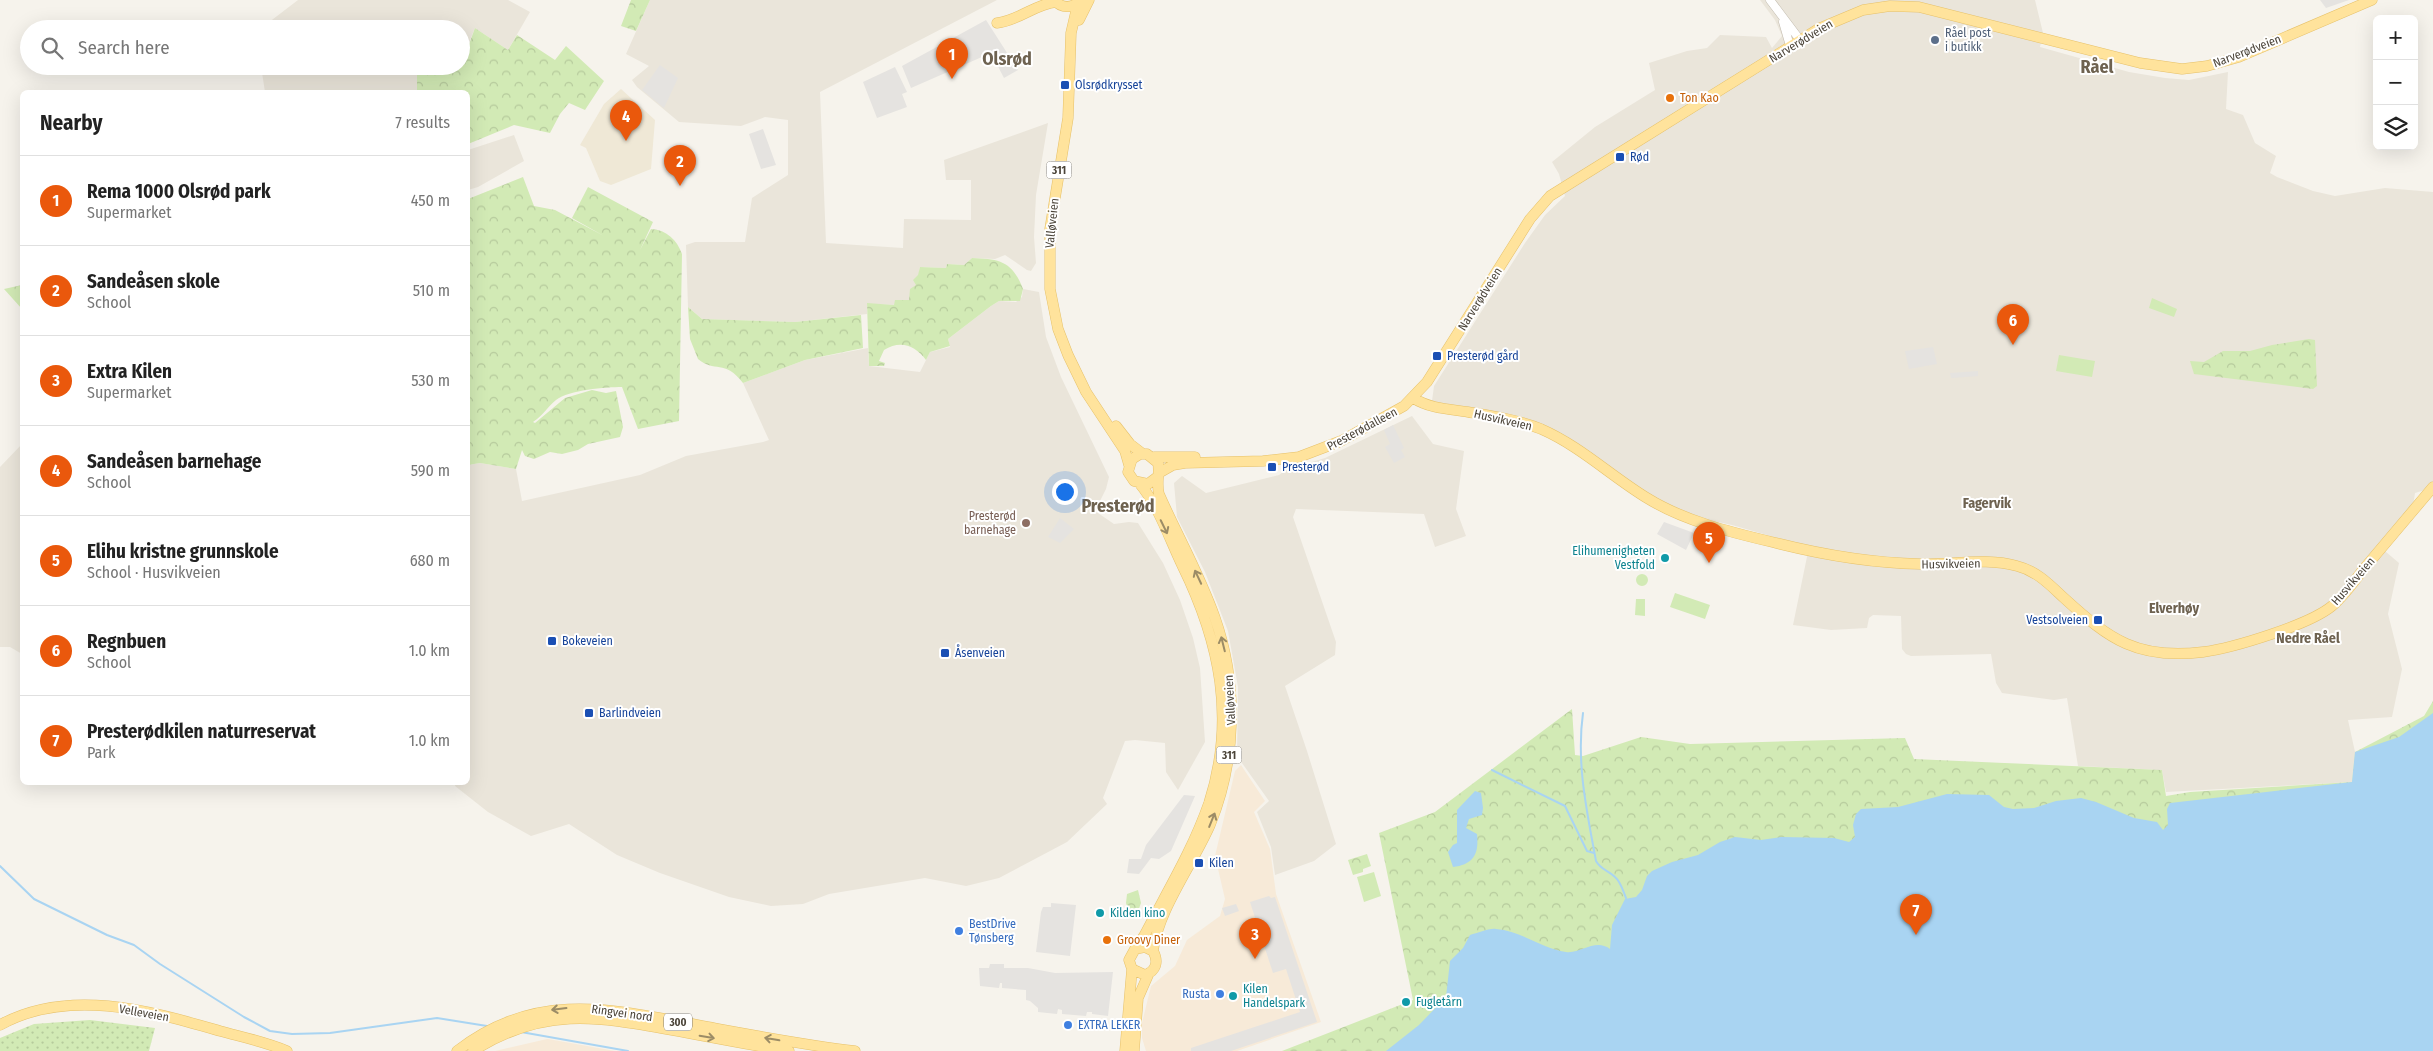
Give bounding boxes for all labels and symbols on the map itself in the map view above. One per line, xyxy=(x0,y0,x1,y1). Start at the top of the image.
street label: Narverødveien xyxy=(1767,17,1835,65)
place label: Råel post i butikk xyxy=(1945,26,1991,54)
street label: Narverødveien xyxy=(2211,32,2283,70)
marker: Råel post i butikk xyxy=(1929,34,1941,46)
pin: 1 xyxy=(936,38,968,79)
district label: Olsrød xyxy=(982,48,1032,70)
district label: Råel xyxy=(2081,56,2114,78)
place label: Olsrødkrysset xyxy=(1075,78,1143,92)
marker: Olsrødkrysset xyxy=(1059,79,1071,91)
place label: Ton Kao xyxy=(1680,91,1719,105)
marker: Ton Kao xyxy=(1664,92,1676,104)
pin: 4 xyxy=(610,100,642,141)
pin: 2 xyxy=(664,145,696,186)
place label: Rød xyxy=(1630,150,1649,164)
marker: Rød xyxy=(1614,151,1626,163)
road number: 311 xyxy=(1046,162,1072,178)
street label: Valløveien xyxy=(1042,197,1062,249)
street label: Narverødveien xyxy=(1455,265,1505,333)
pin: 6 xyxy=(1997,304,2029,345)
place label: Presterød gård xyxy=(1447,349,1519,363)
marker: Presterød gård xyxy=(1431,350,1443,362)
street label: Presterødalleen xyxy=(1325,405,1399,453)
street label: Husvikveien xyxy=(1473,407,1533,433)
place label: Presterød xyxy=(1282,460,1329,474)
marker: Presterød xyxy=(1266,461,1278,473)
your location xyxy=(1052,479,1078,505)
district label: Presterød xyxy=(1081,495,1155,517)
district label: Fagervik xyxy=(1963,495,2012,512)
place label: Presterød barnehage xyxy=(964,509,1016,537)
marker: Presterød barnehage xyxy=(1020,517,1032,529)
one-way arrow xyxy=(1160,519,1169,534)
pin: 5 xyxy=(1693,522,1725,563)
place label: Elihumenigheten Vestfold xyxy=(1572,544,1655,572)
marker: Elihumenigheten Vestfold xyxy=(1659,552,1671,564)
street label: Husvikveien xyxy=(2328,554,2378,608)
street label: Husvikveien xyxy=(1921,556,1981,572)
one-way arrow xyxy=(1193,570,1203,585)
district label: Elverhøy xyxy=(2149,600,2199,617)
place label: Vestsolveien xyxy=(2026,613,2088,627)
marker: Vestsolveien xyxy=(2092,614,2104,626)
district label: Nedre Råel xyxy=(2276,630,2340,647)
place label: Bokeveien xyxy=(562,634,613,648)
marker: Bokeveien xyxy=(546,635,558,647)
one-way arrow xyxy=(1218,636,1227,652)
place label: Åsenveien xyxy=(955,644,1005,660)
marker: Åsenveien xyxy=(939,647,951,659)
street label: Valløveien xyxy=(1222,674,1238,726)
place label: Barlindveien xyxy=(599,706,661,720)
marker: Barlindveien xyxy=(583,707,595,719)
road number: 311 xyxy=(1216,746,1242,764)
one-way arrow xyxy=(1207,813,1217,828)
place label: Kilen xyxy=(1209,856,1234,870)
marker: Kilen xyxy=(1193,857,1205,869)
pin: 7 xyxy=(1900,894,1932,935)
place label: Kilden kino xyxy=(1110,906,1165,920)
marker: Kilden kino xyxy=(1094,907,1106,919)
place label: BestDrive Tønsberg xyxy=(969,917,1016,945)
pin: 3 xyxy=(1239,918,1271,959)
marker: BestDrive Tønsberg xyxy=(953,925,965,937)
place label: Groovy Diner xyxy=(1117,933,1181,947)
marker: Groovy Diner xyxy=(1101,934,1113,946)
place label: Kilen Handelspark xyxy=(1243,982,1305,1010)
place label: Rusta xyxy=(1182,987,1210,1001)
marker: Rusta xyxy=(1214,988,1226,1000)
marker: Kilen Handelspark xyxy=(1227,990,1239,1002)
place label: Fugletårn xyxy=(1416,995,1462,1009)
marker: Fugletårn xyxy=(1400,996,1412,1008)
street label: Velleveien xyxy=(118,1002,170,1024)
street label: Ringvei nord xyxy=(591,1002,653,1024)
one-way arrow xyxy=(552,1004,568,1014)
road number: 300 xyxy=(664,1014,692,1030)
place label: EXTRA LEKER xyxy=(1078,1018,1141,1032)
marker: EXTRA LEKER xyxy=(1062,1019,1074,1031)
one-way arrow xyxy=(699,1032,715,1042)
one-way arrow xyxy=(764,1034,780,1044)

